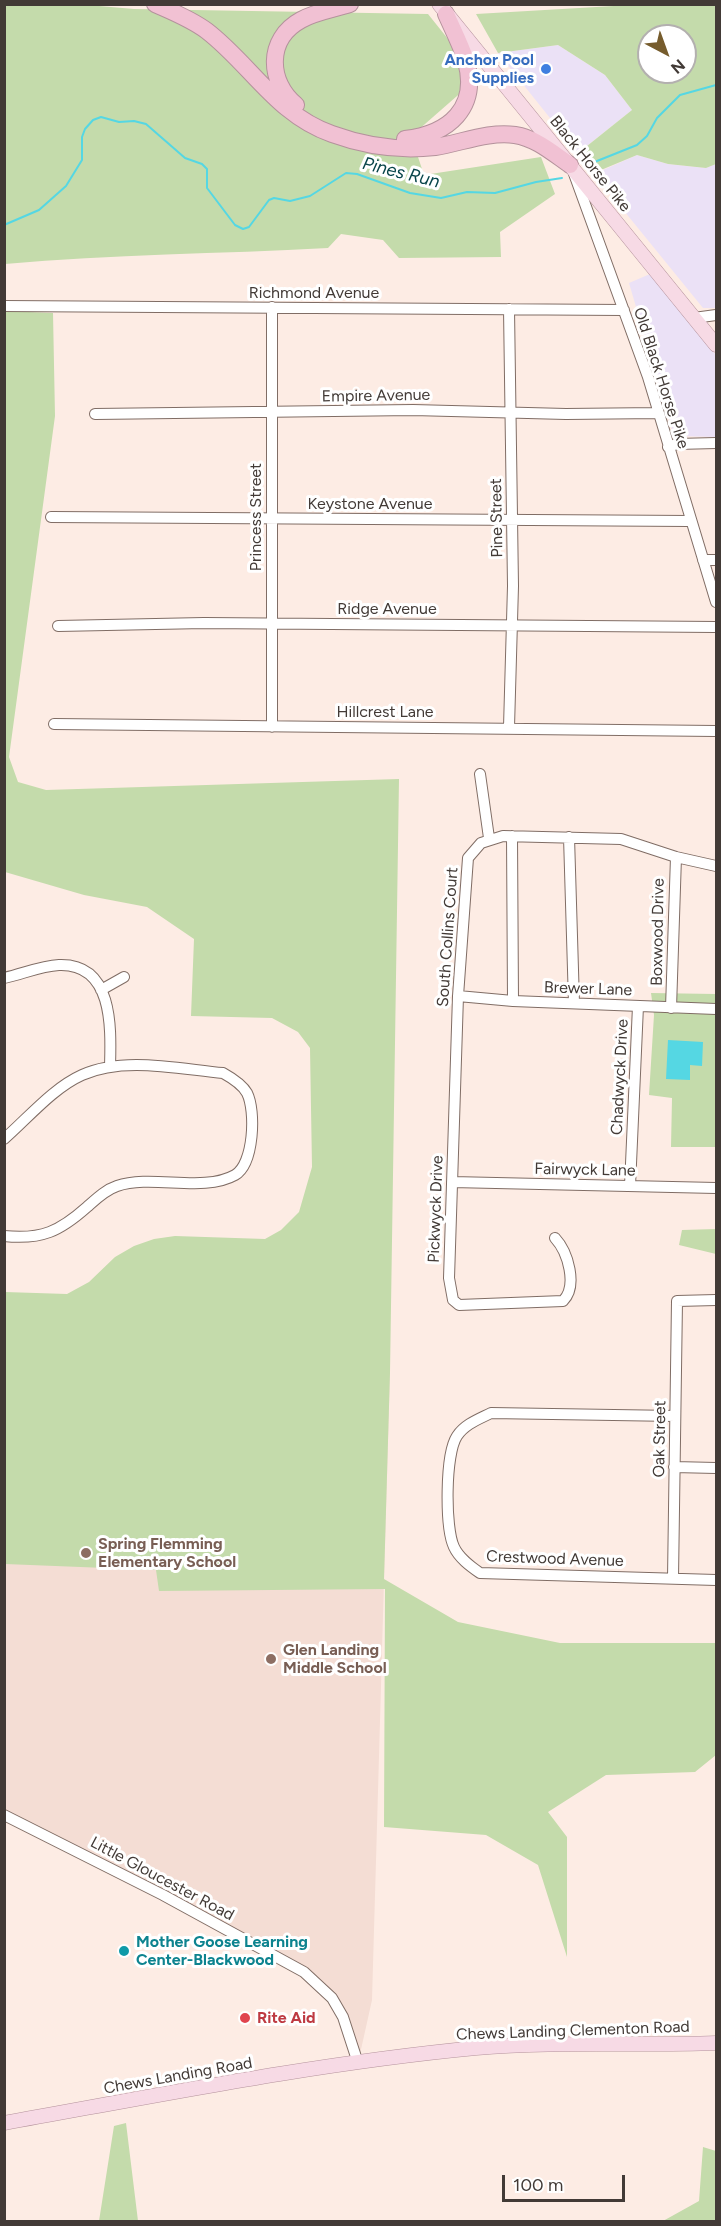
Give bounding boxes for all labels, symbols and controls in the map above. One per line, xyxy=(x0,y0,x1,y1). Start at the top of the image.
north arrow xyxy=(637,24,697,84)
place label: Anchor Pool Supplies xyxy=(444,50,534,88)
text: N xyxy=(667,55,689,78)
marker: Anchor Pool Supplies xyxy=(539,62,553,76)
street label: Black Horse Pike xyxy=(545,112,635,216)
water label: Pines Run xyxy=(360,153,442,193)
street label: Richmond Avenue xyxy=(249,283,379,303)
street label: Old Black Horse Pike xyxy=(629,305,693,451)
street label: Empire Avenue xyxy=(322,385,430,407)
street label: Princess Street xyxy=(246,463,266,571)
street label: Pine Street xyxy=(487,478,507,558)
street label: Keystone Avenue xyxy=(307,494,433,514)
street label: Ridge Avenue xyxy=(337,599,437,619)
street label: Hillcrest Lane xyxy=(336,702,434,722)
street label: South Collins Court xyxy=(434,866,462,1008)
street label: Boxwood Drive xyxy=(647,878,669,986)
street label: Brewer Lane xyxy=(544,978,632,1000)
street label: Chadwyck Drive xyxy=(607,1019,633,1135)
street label: Pickwyck Drive xyxy=(425,1155,447,1263)
street label: Fairwyck Lane xyxy=(534,1160,636,1180)
street label: Oak Street xyxy=(650,1400,670,1478)
place label: Spring Flemming Elementary School xyxy=(98,1534,236,1572)
marker: Spring Flemming Elementary School xyxy=(79,1546,93,1560)
street label: Crestwood Avenue xyxy=(486,1547,624,1571)
place label: Glen Landing Middle School xyxy=(283,1640,387,1678)
marker: Glen Landing Middle School xyxy=(264,1652,278,1666)
street label: Little Gloucester Road xyxy=(87,1833,237,1925)
place label: Mother Goose Learning Center-Blackwood xyxy=(136,1932,308,1970)
marker: Mother Goose Learning Center-Blackwood xyxy=(117,1944,131,1958)
place label: Rite Aid xyxy=(257,2008,316,2028)
marker: Rite Aid xyxy=(238,2011,252,2025)
street label: Chews Landing Clementon Road xyxy=(456,2017,690,2045)
street label: Chews Landing Road xyxy=(102,2053,254,2099)
scale bar xyxy=(505,2163,628,2201)
text: 100 m xyxy=(513,2174,563,2196)

